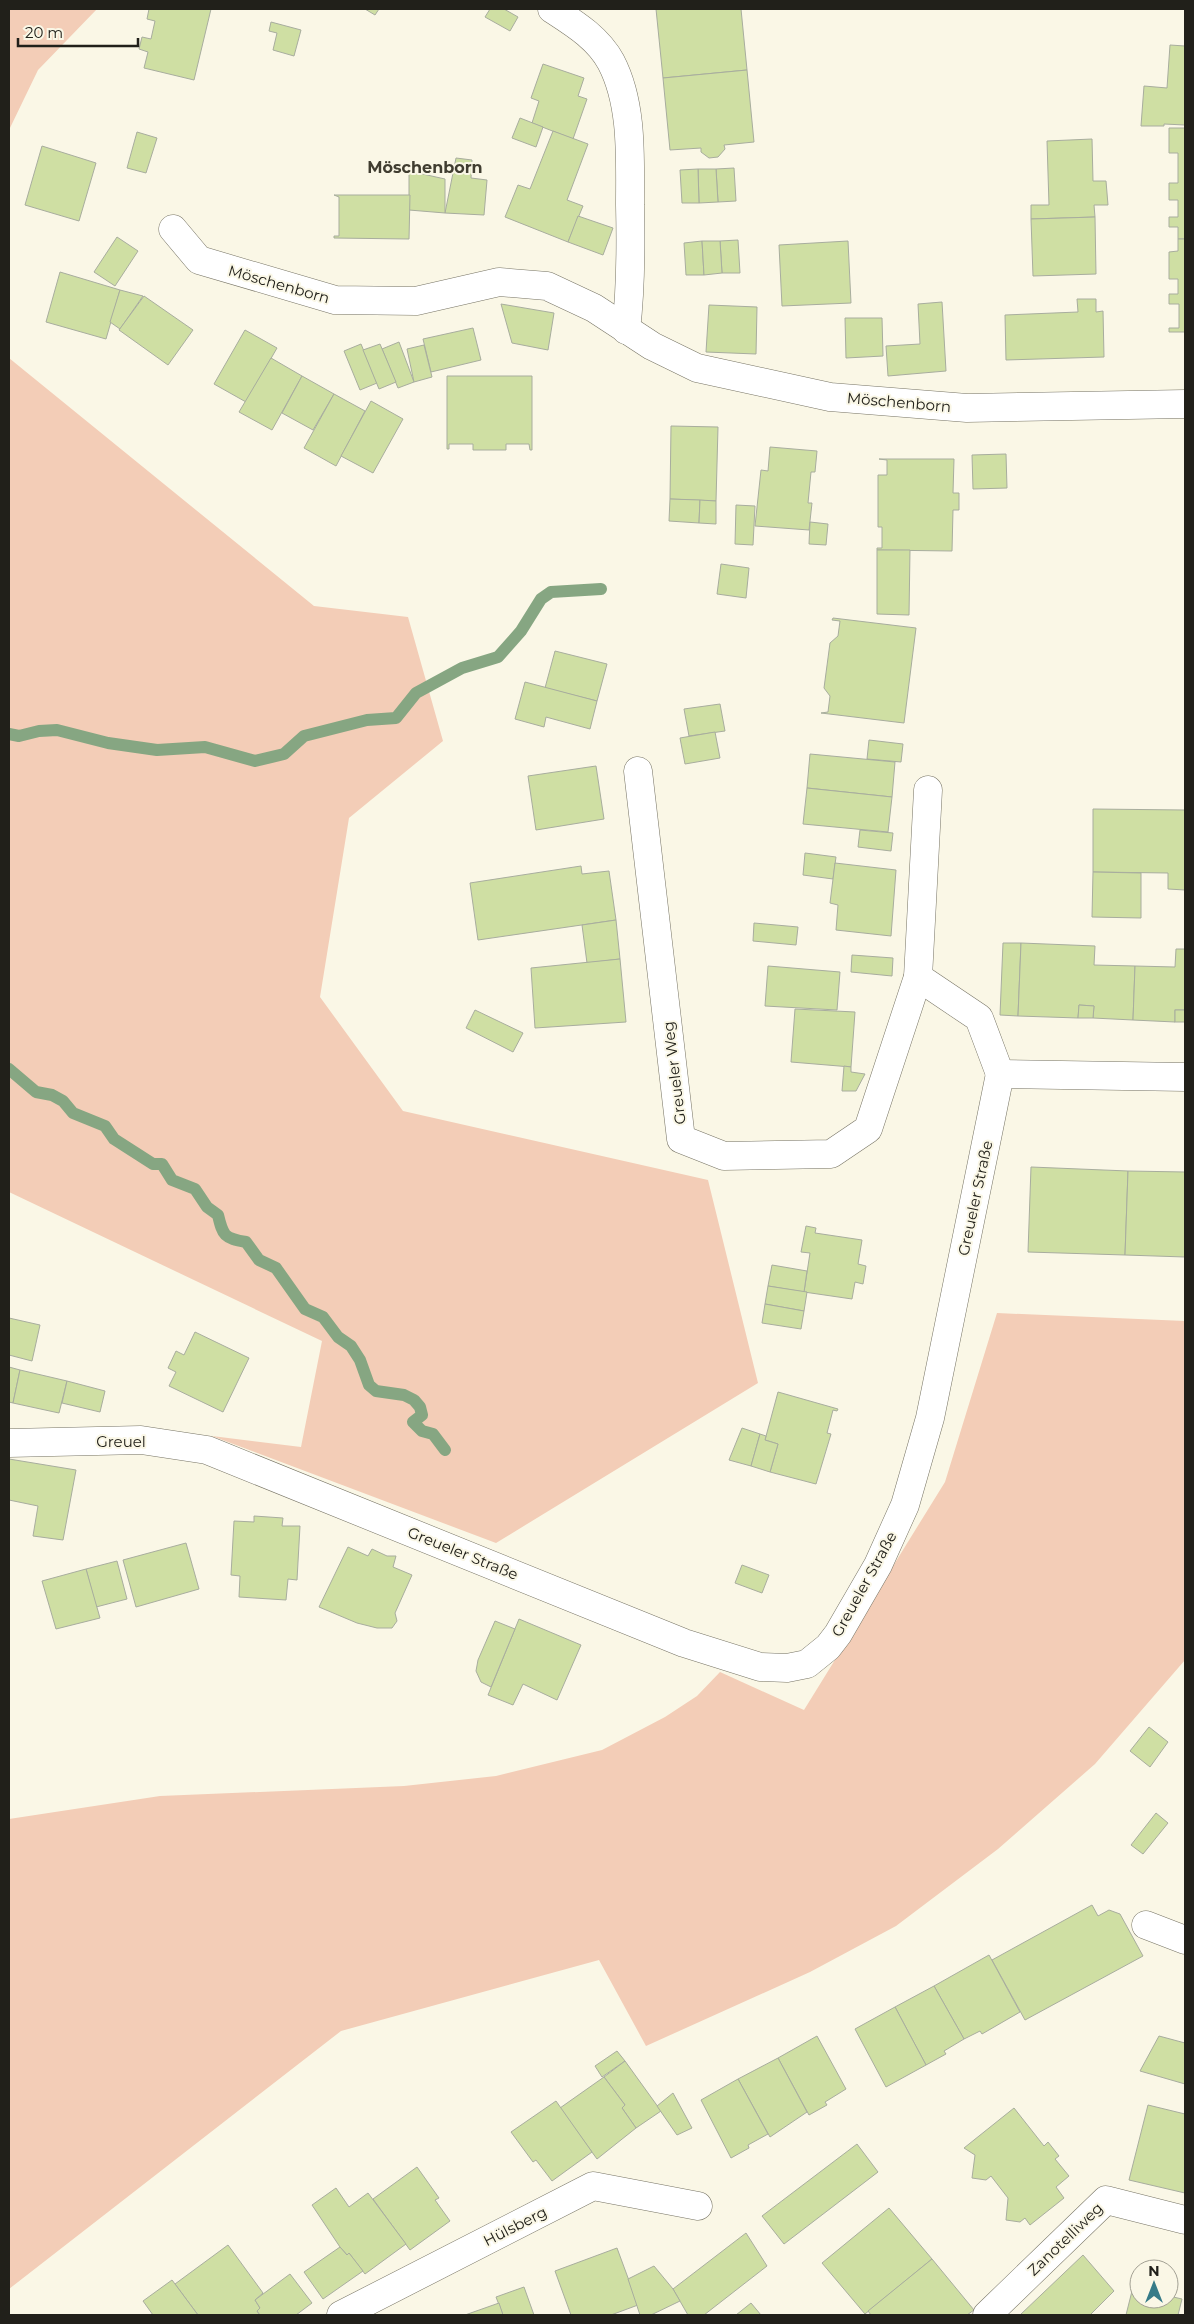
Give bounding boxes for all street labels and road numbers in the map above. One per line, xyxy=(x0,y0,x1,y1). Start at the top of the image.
street label: Möschenborn xyxy=(226,260,332,308)
street label: Möschenborn xyxy=(846,388,952,416)
street label: Greueler Weg xyxy=(658,1020,690,1126)
street label: Greueler Straße xyxy=(954,1139,996,1257)
street label: Greuel xyxy=(96,1432,146,1451)
street label: Greueler Straße xyxy=(405,1522,521,1584)
street label: Greueler Straße xyxy=(827,1528,901,1640)
street label: Zanotelliweg xyxy=(1023,2198,1107,2280)
street label: Hülsberg xyxy=(480,2202,550,2250)

